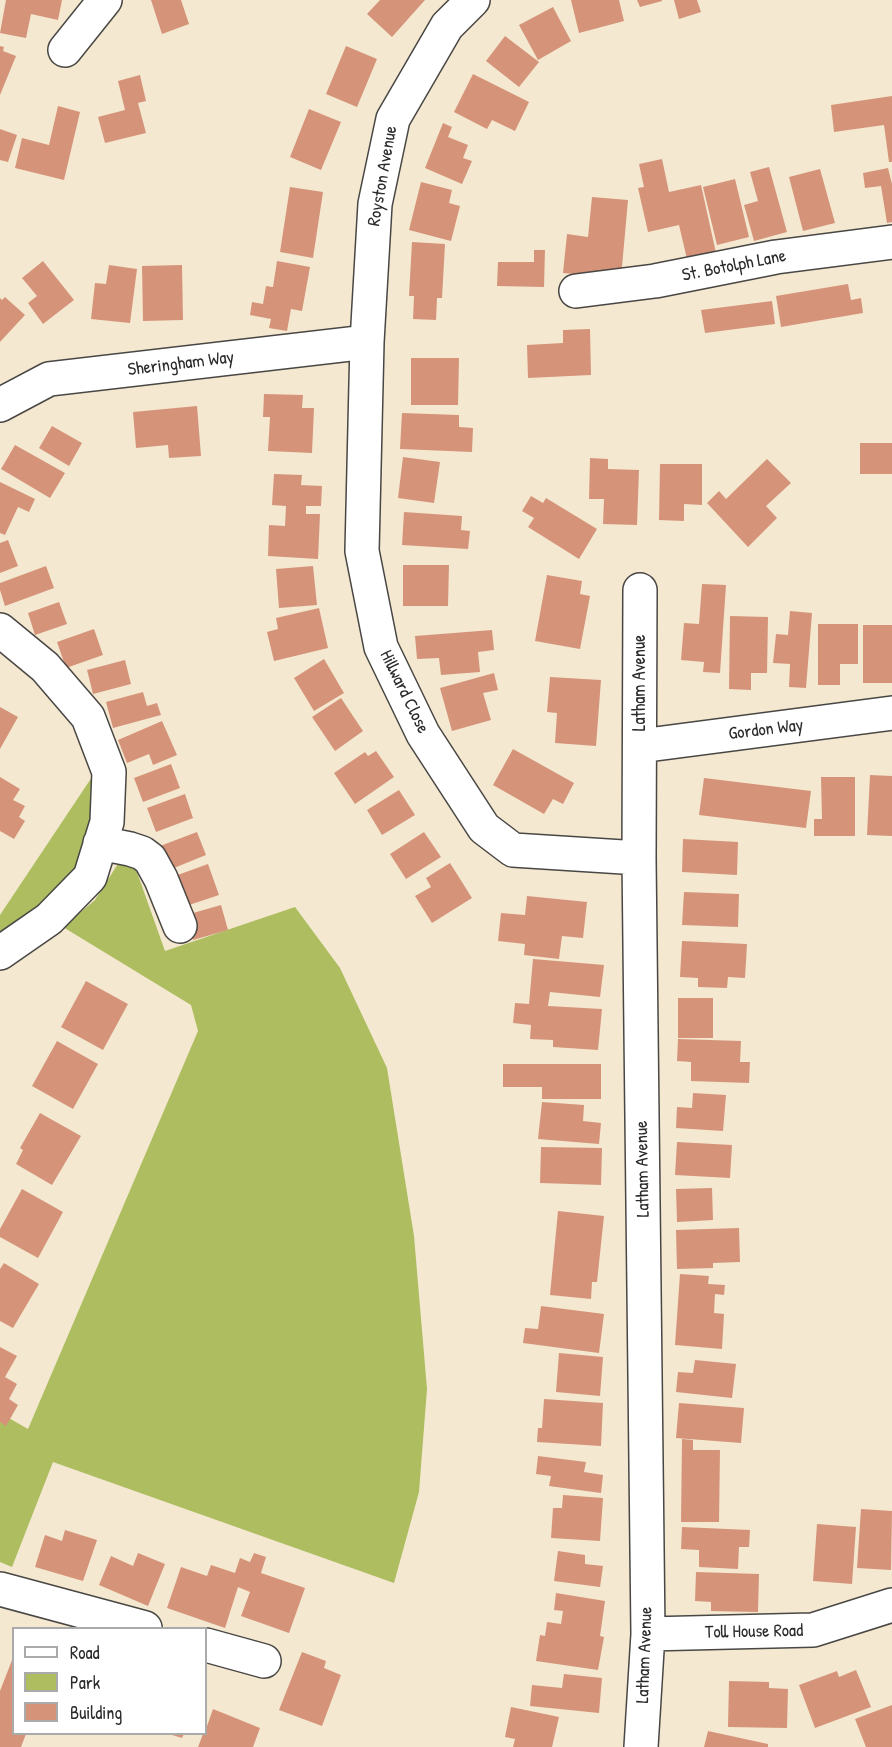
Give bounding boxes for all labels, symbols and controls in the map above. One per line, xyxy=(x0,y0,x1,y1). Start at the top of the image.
street label: Royston Avenue xyxy=(364,124,402,228)
street label: St. Botolph Lane xyxy=(680,245,788,287)
street label: Sheringham Way xyxy=(127,347,235,381)
street label: Latham Avenue xyxy=(629,635,651,731)
street label: Hillward Close xyxy=(375,647,433,737)
street label: Gordon Way xyxy=(727,715,805,745)
street label: Latham Avenue xyxy=(631,1121,655,1217)
street label: Latham Avenue xyxy=(633,1606,657,1704)
street label: Toll House Road xyxy=(705,1620,803,1644)
legend xyxy=(12,1627,207,1735)
text: Road xyxy=(70,1640,100,1665)
text: Park xyxy=(70,1670,100,1695)
text: Building xyxy=(70,1700,122,1725)

